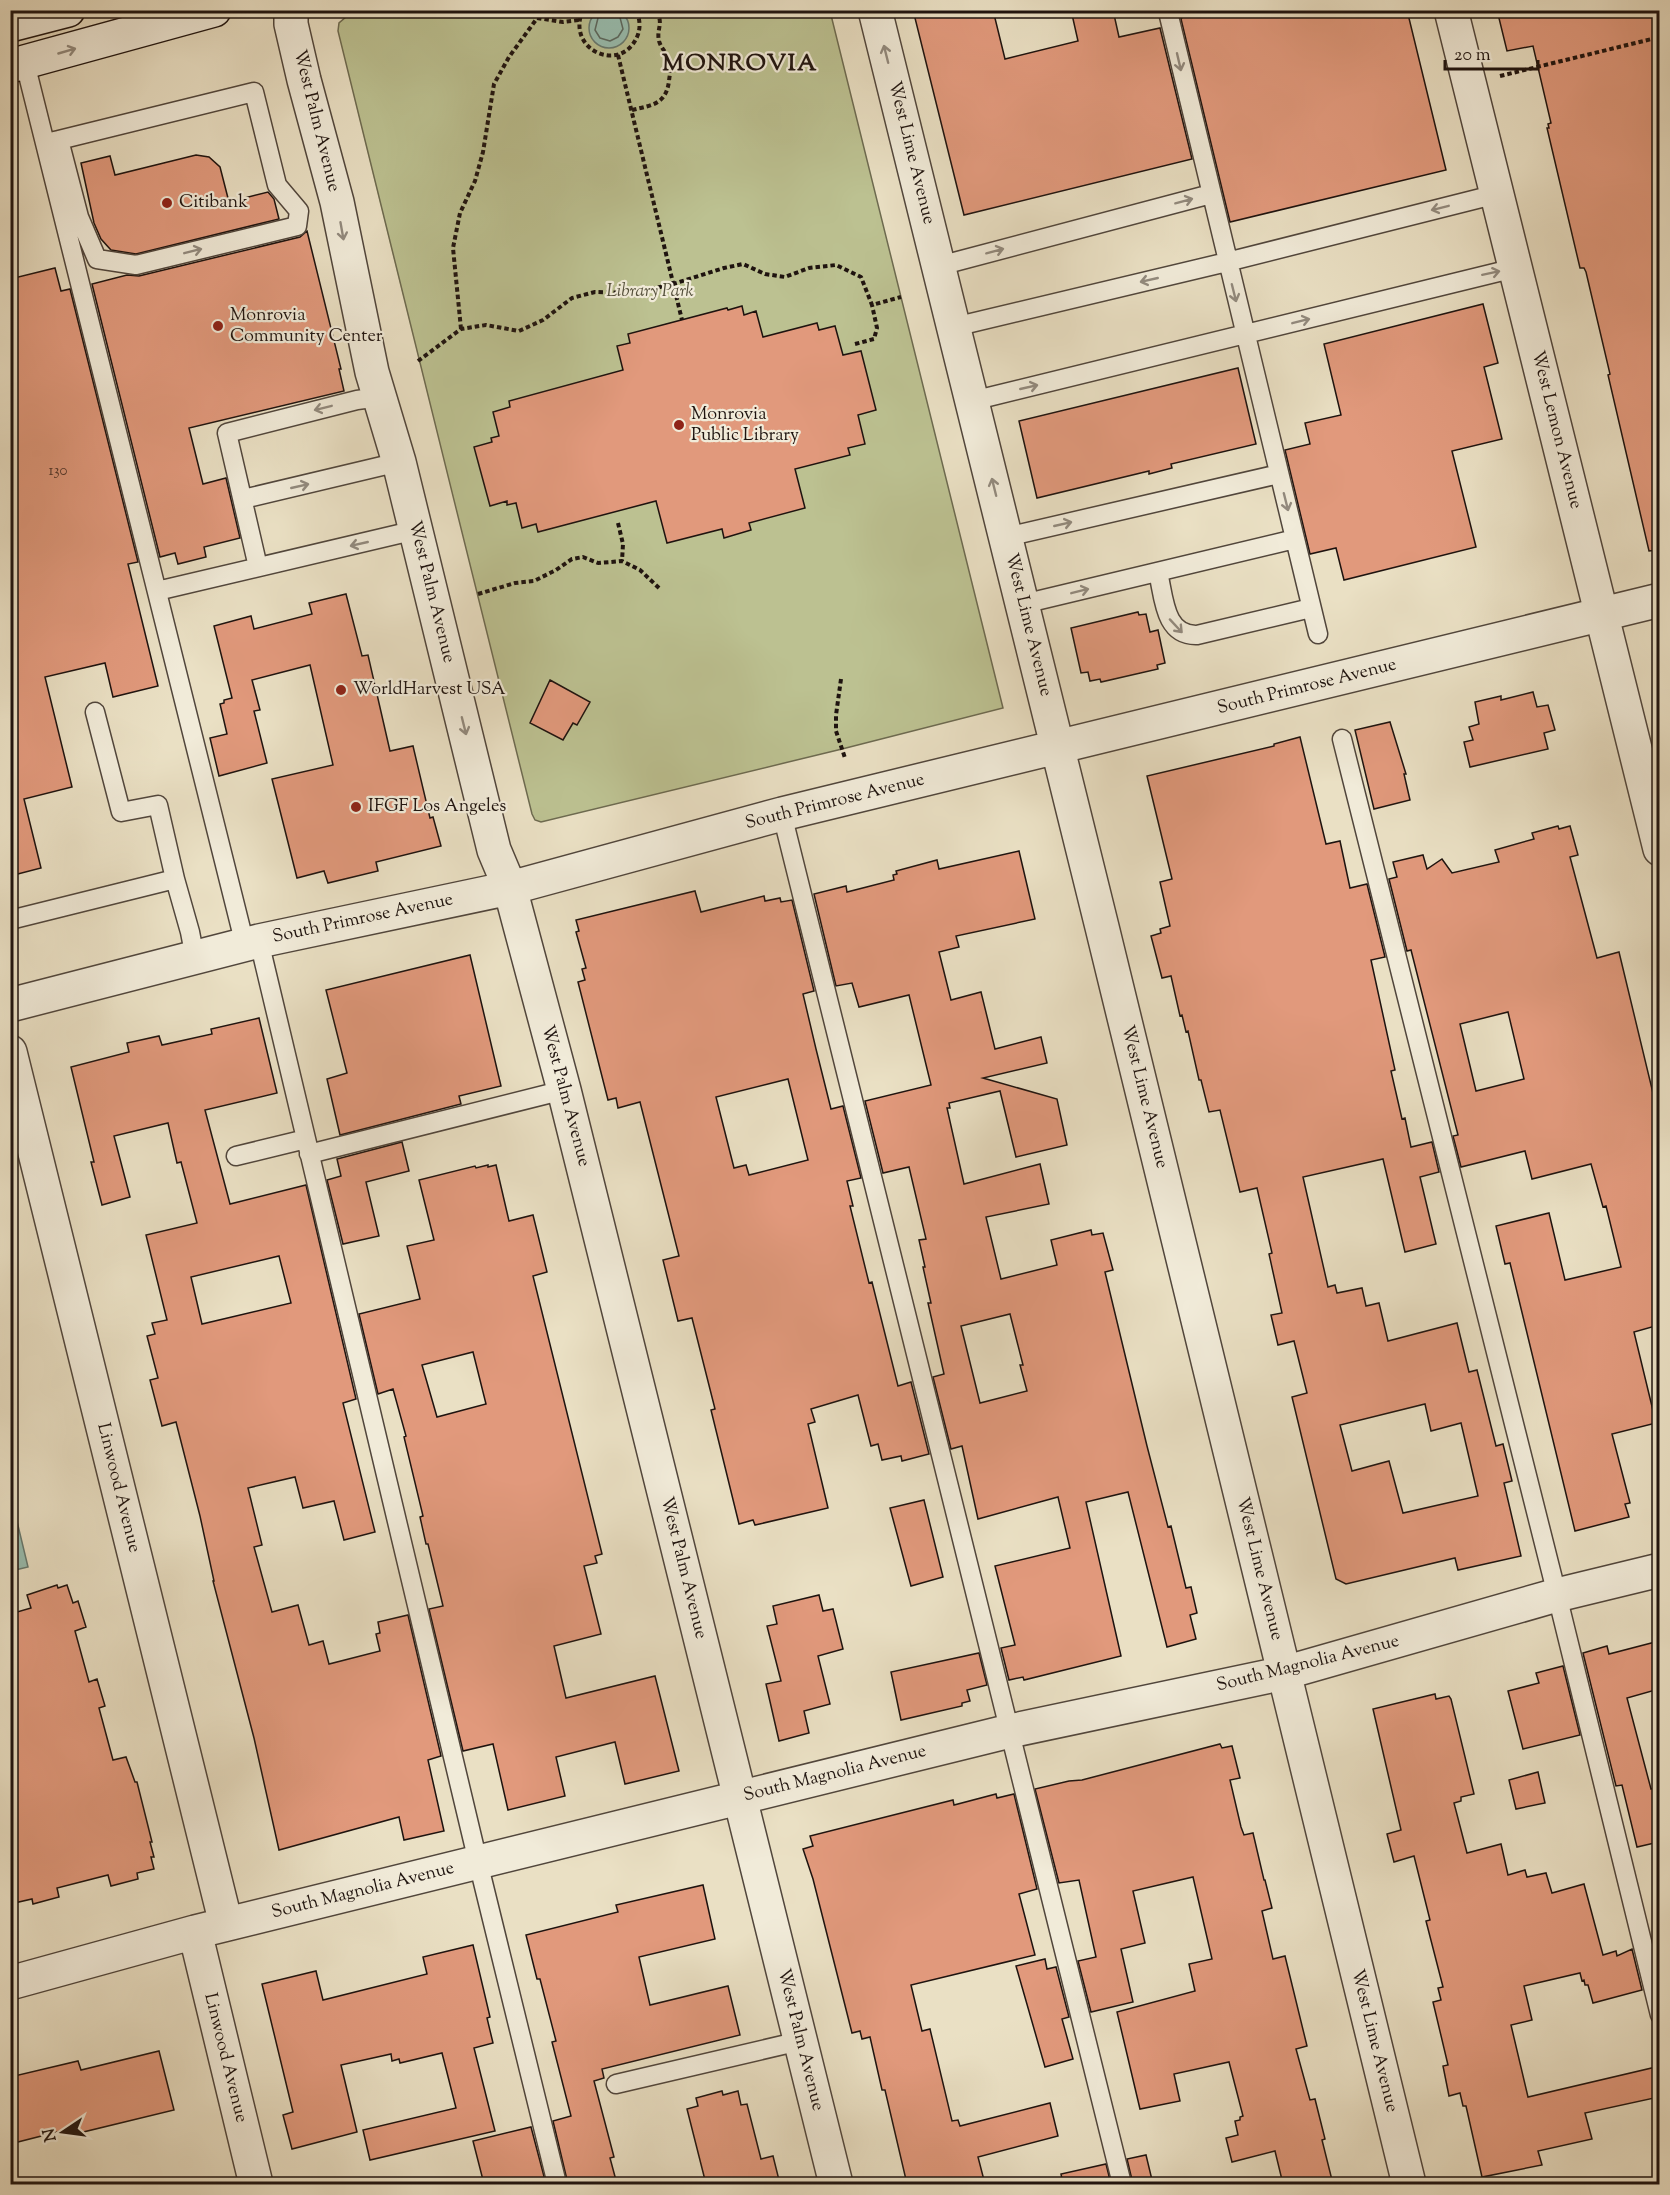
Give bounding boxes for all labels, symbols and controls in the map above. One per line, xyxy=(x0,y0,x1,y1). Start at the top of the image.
scale bar xyxy=(1445,33,1538,71)
text: 20 m xyxy=(1454,43,1491,69)
one-way arrow xyxy=(879,44,891,63)
one-way arrow xyxy=(57,45,76,56)
street label: West Palm Avenue xyxy=(286,47,346,195)
district label: MONROVIA xyxy=(662,47,818,81)
one-way arrow xyxy=(1174,52,1186,71)
street label: West Lime Avenue xyxy=(881,79,941,227)
place label: Citibank xyxy=(179,190,248,216)
one-way arrow xyxy=(1174,195,1193,206)
marker: Citibank xyxy=(160,196,174,210)
one-way arrow xyxy=(1431,202,1450,214)
one-way arrow xyxy=(336,221,347,240)
one-way arrow xyxy=(183,245,202,257)
one-way arrow xyxy=(986,245,1005,256)
one-way arrow xyxy=(1481,267,1500,279)
one-way arrow xyxy=(1140,275,1159,287)
park label: Library Park xyxy=(606,279,694,305)
one-way arrow xyxy=(1229,283,1241,302)
place label: Monrovia Community Center xyxy=(230,303,383,350)
one-way arrow xyxy=(1292,315,1311,326)
marker: Monrovia Community Center xyxy=(211,319,225,333)
street label: West Lemon Avenue xyxy=(1524,348,1588,512)
one-way arrow xyxy=(1019,381,1038,393)
place label: Monrovia Public Library xyxy=(691,402,799,449)
one-way arrow xyxy=(314,403,333,415)
marker: Monrovia Public Library xyxy=(672,418,686,432)
house number: 130 xyxy=(49,461,68,482)
one-way arrow xyxy=(987,478,999,497)
one-way arrow xyxy=(290,479,309,491)
one-way arrow xyxy=(1280,493,1292,512)
street label: West Palm Avenue xyxy=(401,518,461,666)
one-way arrow xyxy=(1053,518,1072,529)
one-way arrow xyxy=(349,538,368,550)
street label: West Lime Avenue xyxy=(998,551,1058,699)
one-way arrow xyxy=(1070,585,1089,597)
one-way arrow xyxy=(1169,619,1183,634)
street label: South Primrose Avenue xyxy=(1215,652,1399,722)
place label: WorldHarvest USA xyxy=(353,677,506,703)
marker: WorldHarvest USA xyxy=(334,683,348,697)
one-way arrow xyxy=(458,716,470,735)
street label: South Primrose Avenue xyxy=(743,767,927,837)
place label: IFGF Los Angeles xyxy=(368,794,506,820)
marker: IFGF Los Angeles xyxy=(349,800,363,814)
street label: South Primrose Avenue xyxy=(270,887,456,951)
street label: West Palm Avenue xyxy=(534,1022,596,1170)
street label: West Lime Avenue xyxy=(1114,1023,1174,1171)
street label: Linwood Avenue xyxy=(89,1420,147,1556)
street label: West Palm Avenue xyxy=(653,1494,713,1642)
street label: West Lime Avenue xyxy=(1229,1495,1289,1643)
street label: South Magnolia Avenue xyxy=(1214,1629,1402,1699)
street label: South Magnolia Avenue xyxy=(741,1739,929,1809)
street label: South Magnolia Avenue xyxy=(269,1856,457,1926)
street label: West Palm Avenue xyxy=(770,1966,830,2114)
street label: West Lime Avenue xyxy=(1344,1967,1404,2115)
street label: Linwood Avenue xyxy=(196,1990,254,2126)
north arrow xyxy=(33,2102,93,2162)
text: N xyxy=(38,2126,63,2144)

